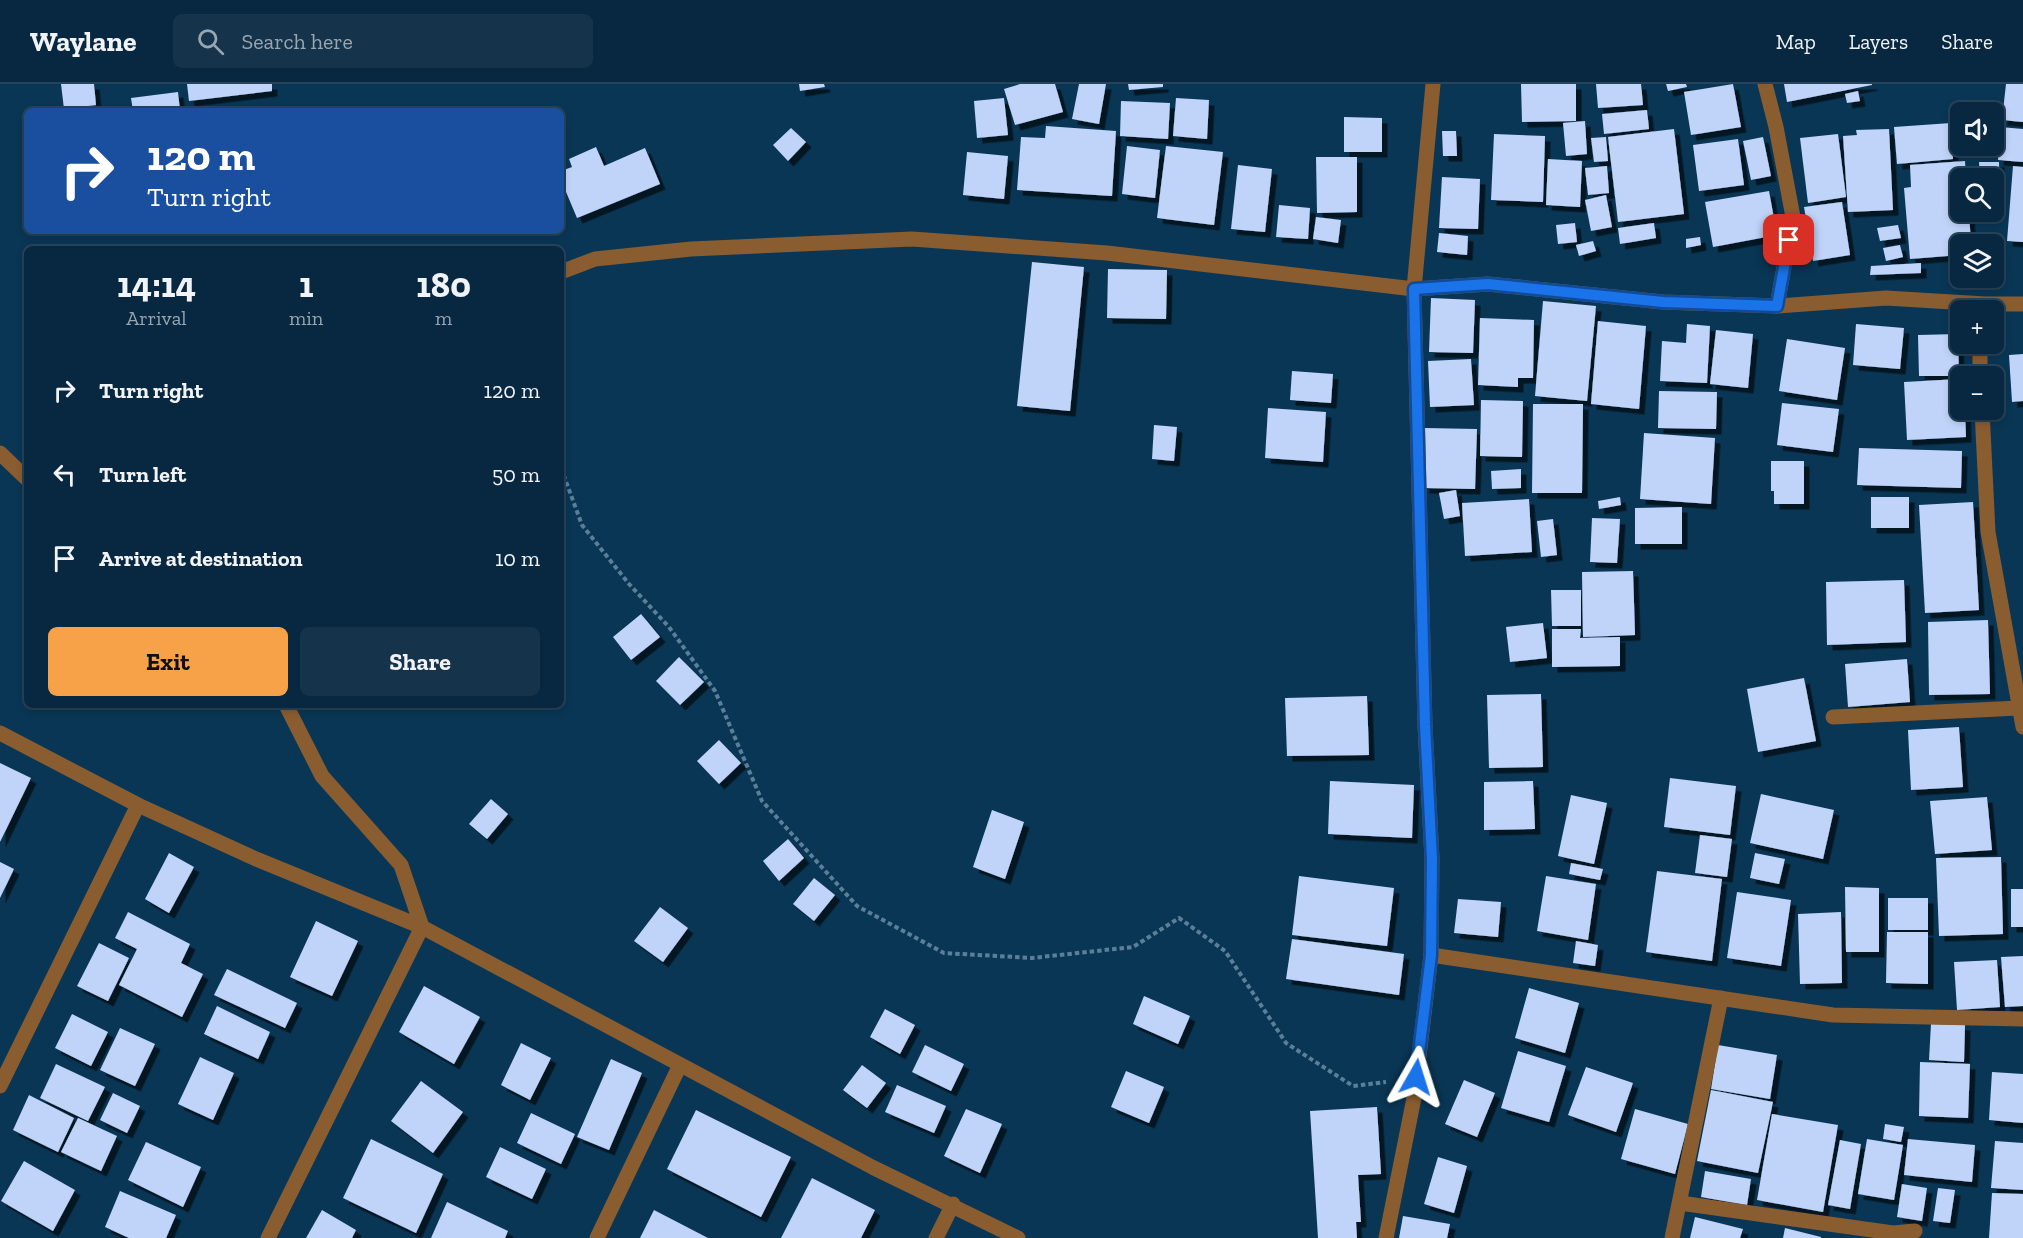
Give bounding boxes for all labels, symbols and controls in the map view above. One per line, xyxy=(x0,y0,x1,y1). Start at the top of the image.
search box xyxy=(173,14,593,68)
text: Waylane xyxy=(30,25,137,58)
icon: search xyxy=(194,25,227,58)
text: Search here xyxy=(242,28,353,55)
text: Map xyxy=(1776,29,1816,54)
text: Layers xyxy=(1849,29,1908,54)
text: Share xyxy=(1941,29,1993,54)
map controls xyxy=(1950,102,2004,420)
button: sound xyxy=(1950,102,2004,156)
text: 120 m xyxy=(147,130,255,181)
icon: right xyxy=(48,132,126,210)
button: search xyxy=(1950,168,2004,222)
text: Turn right xyxy=(147,181,271,213)
pin xyxy=(1763,214,1814,265)
icon: arrive xyxy=(1772,223,1805,256)
button: layers xyxy=(1950,234,2004,288)
text: 14:14 xyxy=(117,263,196,306)
text: 1 xyxy=(299,263,313,306)
text: 180 xyxy=(416,263,471,306)
button: + xyxy=(1950,300,2004,354)
text: Arrival xyxy=(126,306,187,330)
text: min xyxy=(289,306,323,330)
text: m xyxy=(435,306,452,330)
button: − xyxy=(1950,366,2004,420)
icon: right xyxy=(48,374,81,407)
text: Turn right xyxy=(99,377,203,404)
text: 120 m xyxy=(484,377,540,404)
icon: left xyxy=(48,458,81,491)
text: Turn left xyxy=(99,461,186,488)
text: 50 m xyxy=(492,461,540,488)
icon: arrive xyxy=(48,542,81,575)
text: Arrive at destination xyxy=(99,545,302,572)
text: 10 m xyxy=(495,545,540,572)
button: Exit xyxy=(48,627,288,696)
button: Share xyxy=(300,627,540,696)
position arrow xyxy=(1384,1045,1448,1109)

